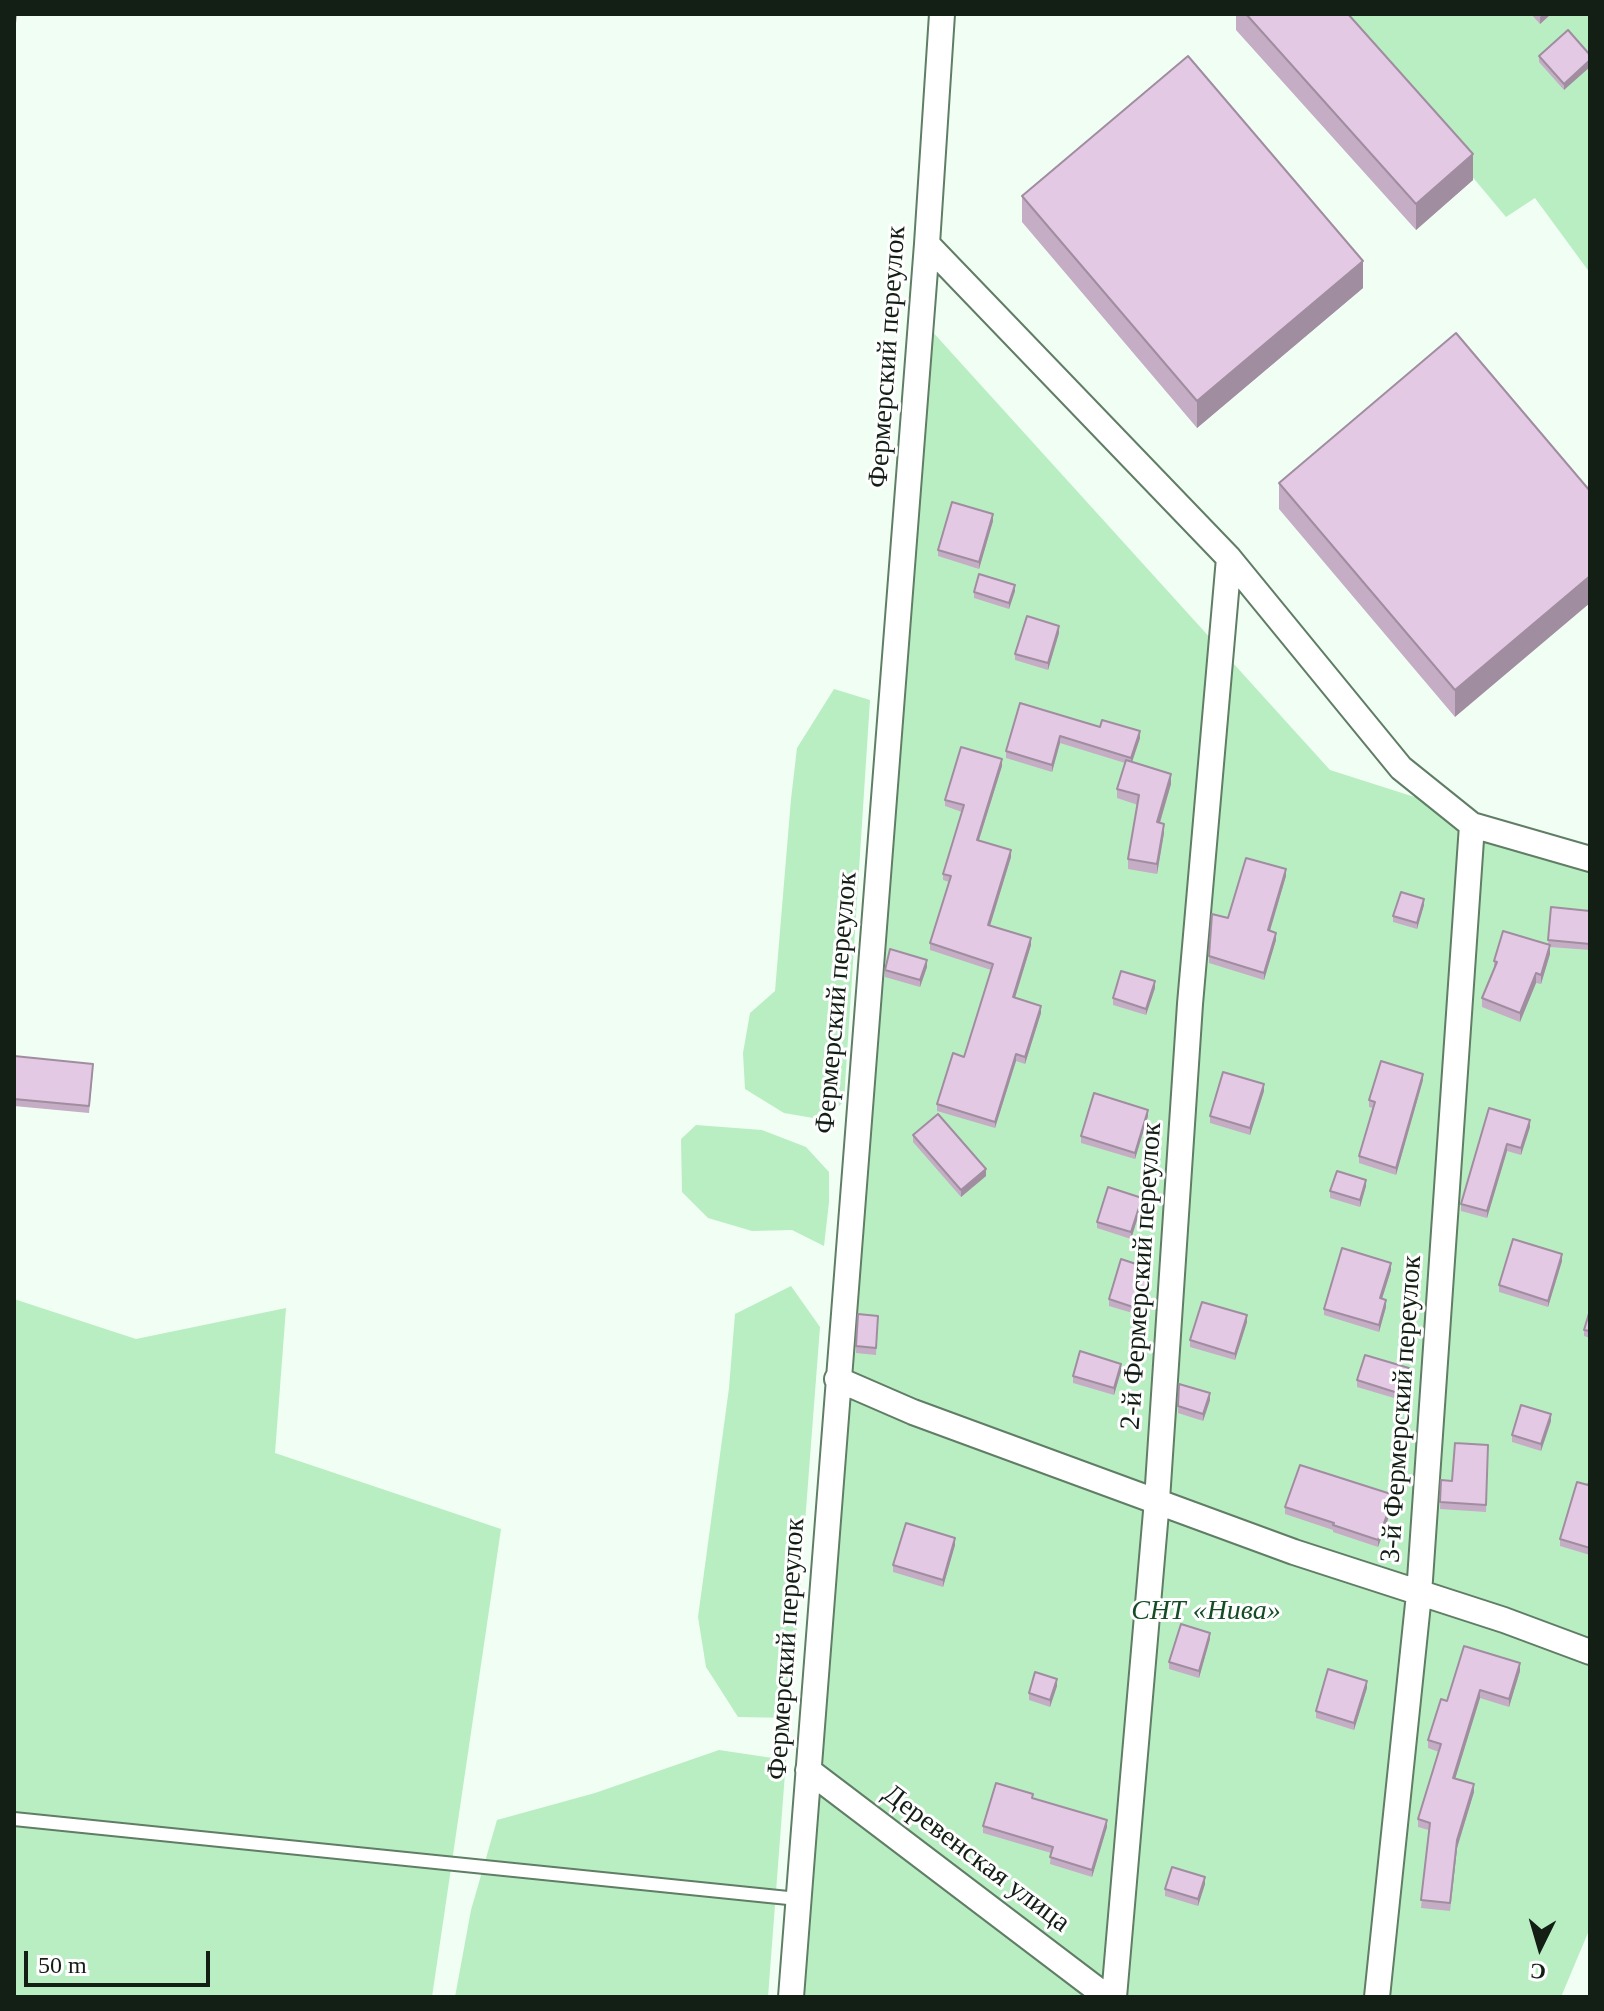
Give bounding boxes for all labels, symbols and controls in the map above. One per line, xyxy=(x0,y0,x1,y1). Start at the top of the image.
street label: Фермерский переулок xyxy=(862,225,914,489)
street label: Фермерский переулок xyxy=(809,871,865,1135)
street label: 2-й Фермерский переулок xyxy=(1114,1121,1170,1431)
street label: 3-й Фермерский переулок xyxy=(1374,1254,1430,1564)
street label: Фермерский переулок xyxy=(761,1517,813,1781)
park label: СНТ «Нива» xyxy=(1131,1595,1281,1629)
street label: Деревенская улица xyxy=(876,1778,1076,1940)
north arrow xyxy=(1500,1907,1580,1987)
scale bar xyxy=(28,1935,214,1985)
text: 50 m xyxy=(38,1952,87,1978)
text: С xyxy=(1529,1958,1547,1985)

